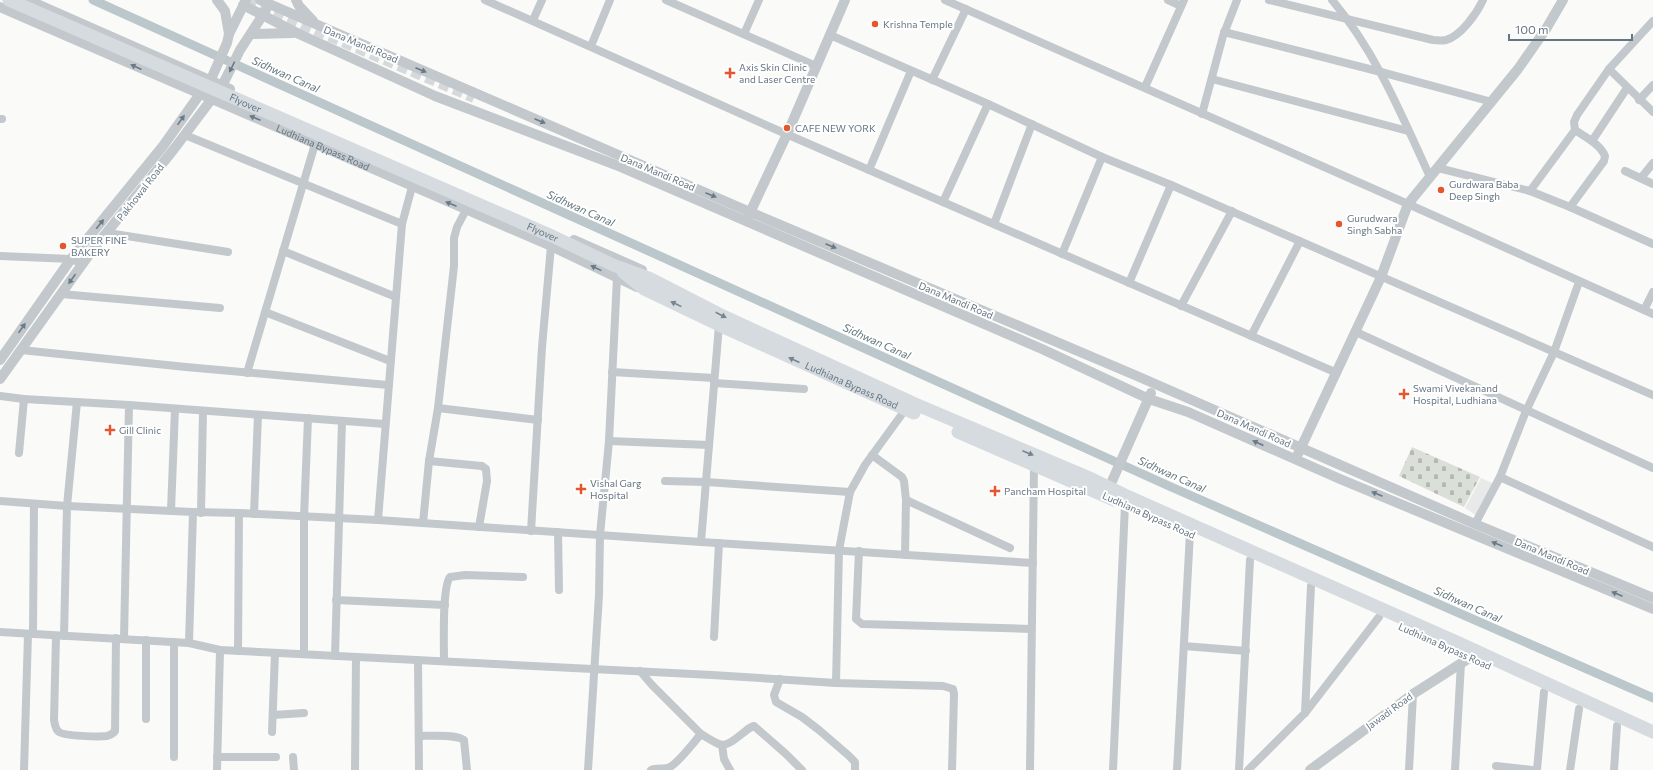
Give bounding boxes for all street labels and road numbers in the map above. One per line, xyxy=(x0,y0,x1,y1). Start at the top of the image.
street label: Dana Mandi Road xyxy=(322,23,400,65)
street label: Flyover xyxy=(228,91,263,115)
street label: Ludhiana Bypass Road xyxy=(274,122,372,173)
street label: Dana Mandi Road xyxy=(619,151,697,193)
street label: Pakhowal Road xyxy=(114,161,166,223)
street label: Flyover xyxy=(525,220,561,244)
street label: Dana Mandi Road xyxy=(917,279,995,321)
street label: Ludhiana Bypass Road xyxy=(804,359,900,411)
street label: Dana Mandi Road xyxy=(1215,406,1293,450)
street label: Ludhiana Bypass Road xyxy=(1101,489,1198,541)
street label: Dana Mandi Road xyxy=(1513,535,1591,577)
street label: Ludhiana Bypass Road xyxy=(1397,620,1494,672)
street label: Jawadi Road xyxy=(1363,690,1415,732)

